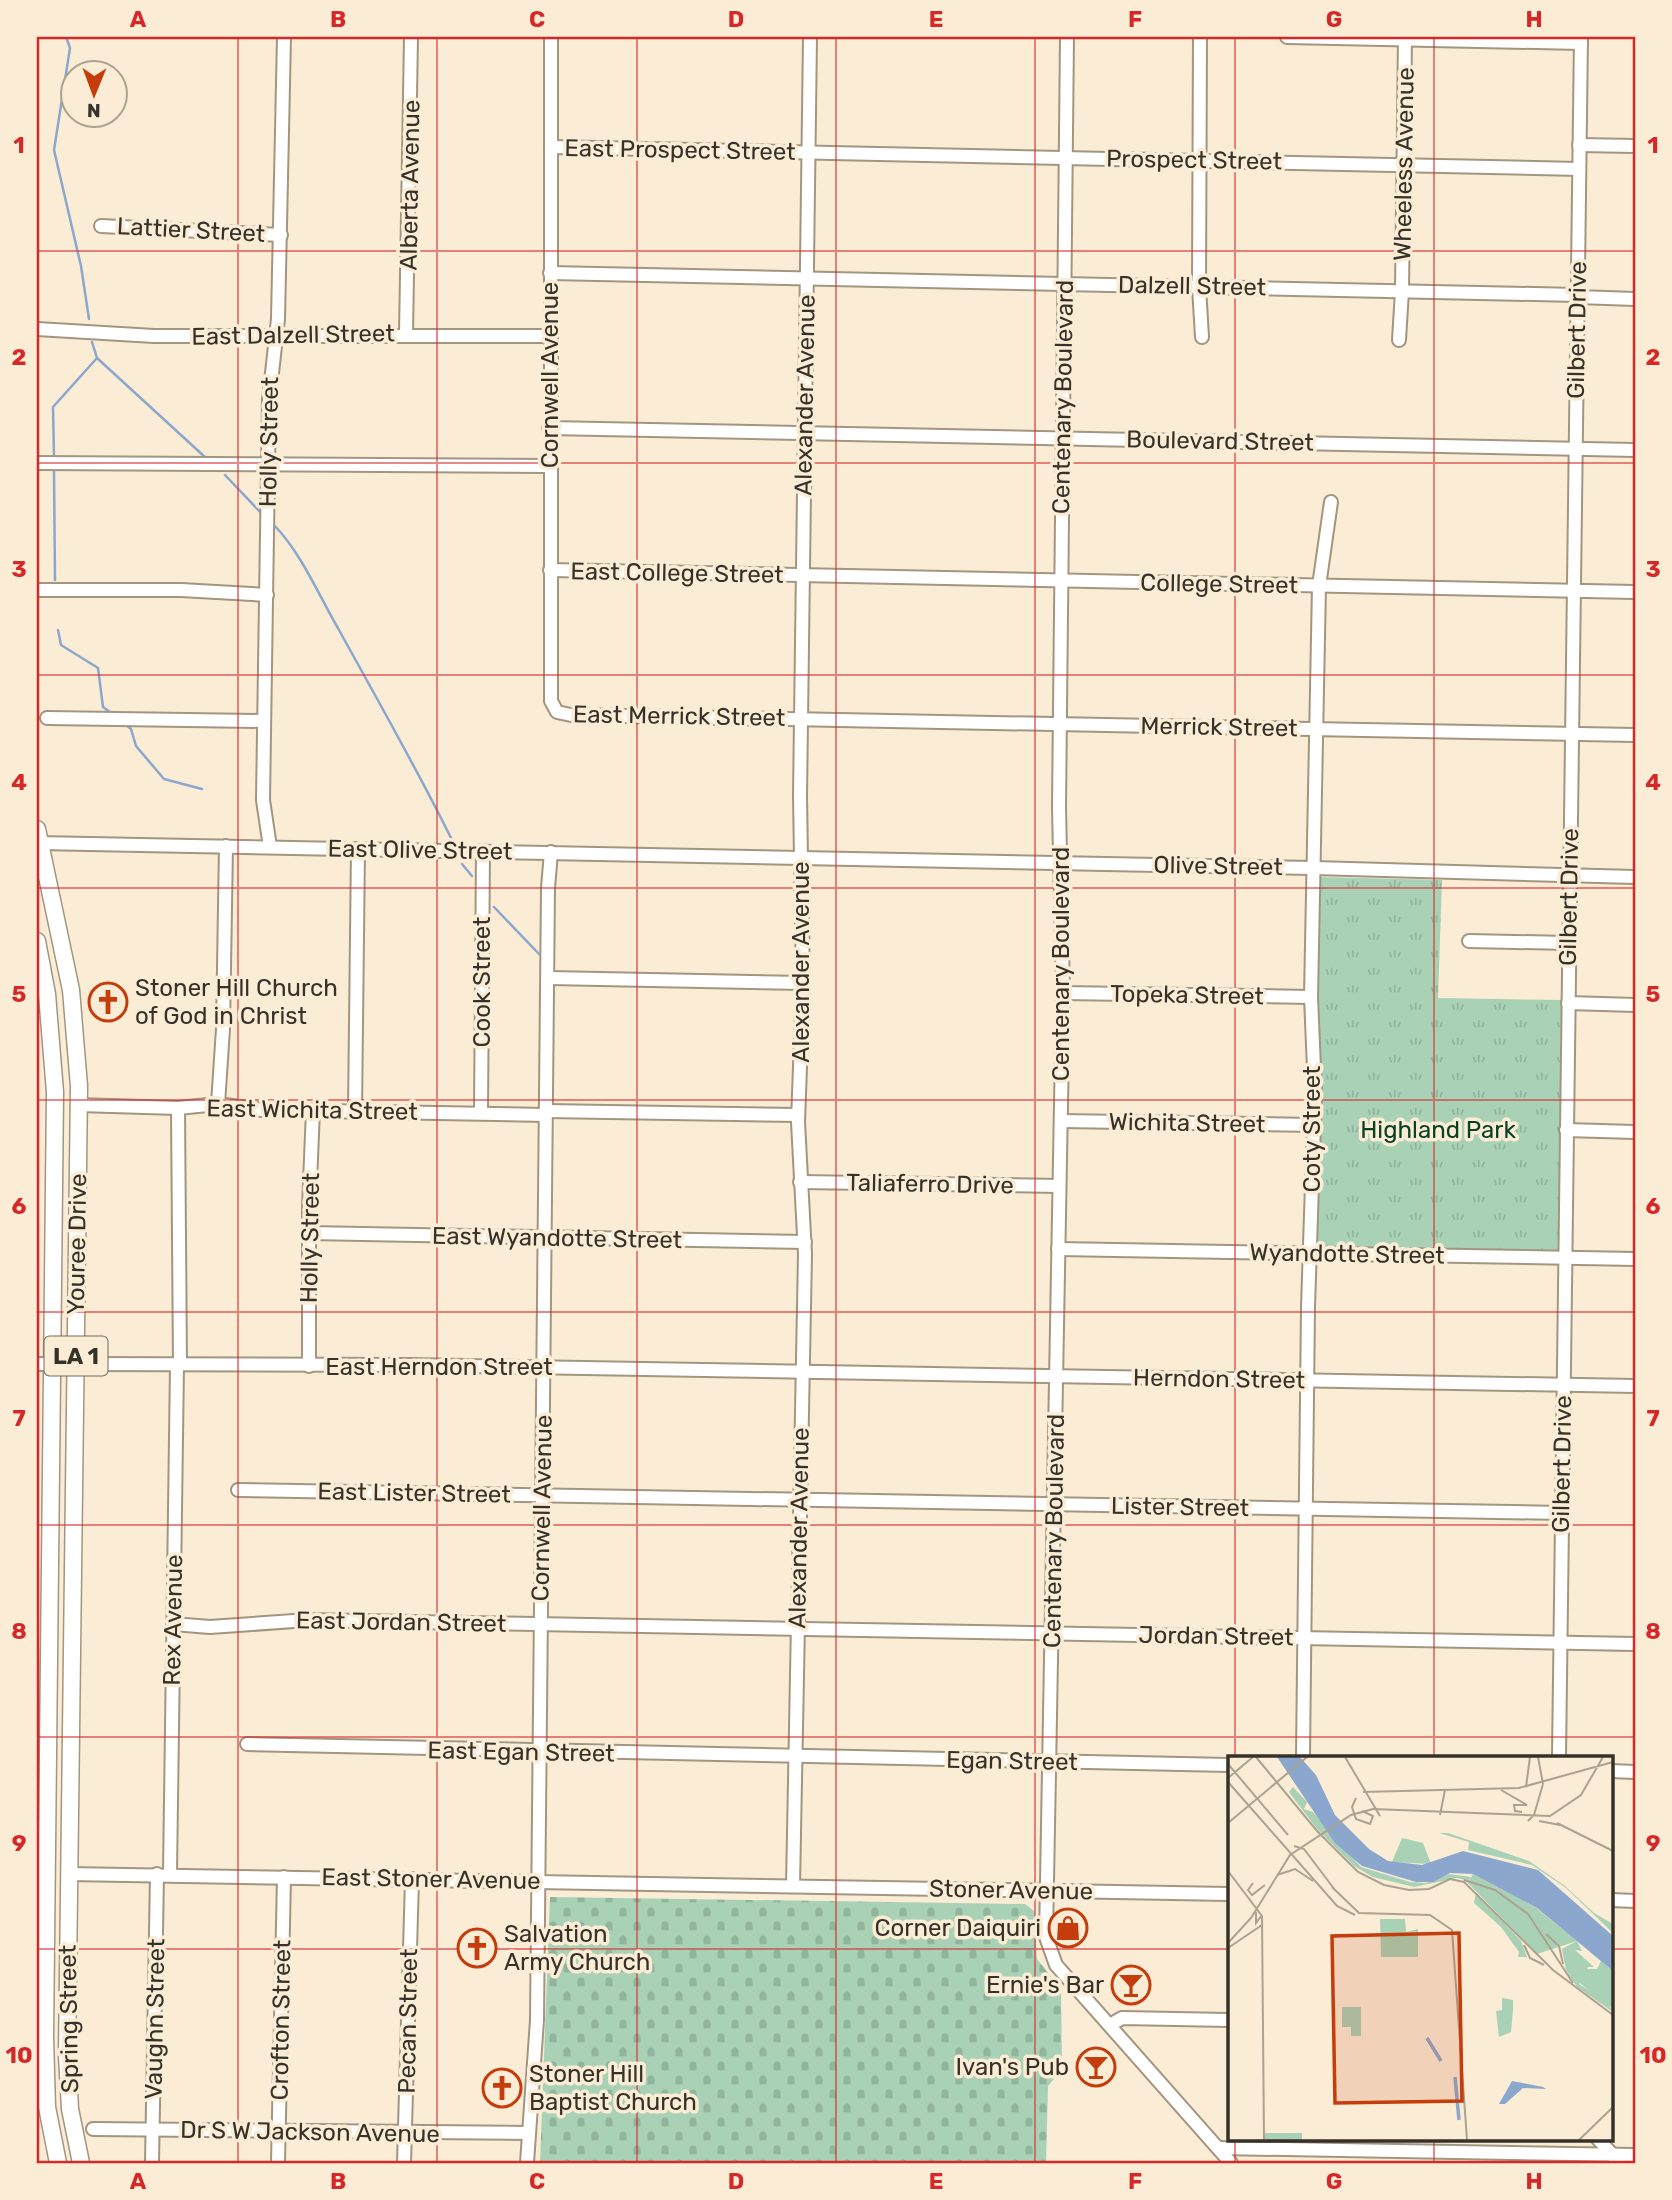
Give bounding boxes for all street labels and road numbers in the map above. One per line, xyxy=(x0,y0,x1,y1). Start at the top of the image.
street label: Wheeless Avenue xyxy=(1388,67,1420,261)
street label: Alberta Avenue xyxy=(395,99,425,271)
street label: East Prospect Street xyxy=(564,134,796,166)
street label: Prospect Street xyxy=(1106,144,1282,176)
street label: Lattier Street xyxy=(116,212,266,248)
street label: Gilbert Drive xyxy=(1562,261,1592,399)
street label: Dalzell Street xyxy=(1118,271,1266,301)
street label: Centenary Boulevard xyxy=(1047,280,1079,514)
street label: Cornwell Avenue xyxy=(536,282,564,468)
street label: Alexander Avenue xyxy=(789,294,821,496)
street label: East Dalzell Street xyxy=(191,319,395,351)
street label: Holly Street xyxy=(254,377,284,507)
street label: Boulevard Street xyxy=(1126,425,1314,457)
street label: East College Street xyxy=(570,557,784,589)
street label: College Street xyxy=(1140,569,1298,599)
street label: East Merrick Street xyxy=(573,700,785,732)
street label: Merrick Street xyxy=(1140,712,1298,742)
street label: Gilbert Drive xyxy=(1554,828,1584,966)
street label: East Olive Street xyxy=(327,834,513,866)
street label: Centenary Boulevard xyxy=(1047,847,1075,1081)
street label: Olive Street xyxy=(1153,851,1283,881)
street label: Alexander Avenue xyxy=(787,861,815,1063)
street label: Cook Street xyxy=(468,917,496,1047)
street label: Topeka Street xyxy=(1110,980,1264,1010)
street label: Coty Street xyxy=(1298,1066,1326,1192)
street label: East Wichita Street xyxy=(206,1094,418,1126)
street label: Wichita Street xyxy=(1108,1108,1266,1138)
street label: Taliaferro Drive xyxy=(846,1169,1014,1199)
street label: Youree Drive xyxy=(62,1173,92,1315)
street label: Holly Street xyxy=(295,1173,325,1303)
street label: East Wyandotte Street xyxy=(432,1222,682,1254)
street label: Wyandotte Street xyxy=(1249,1238,1445,1270)
road number: LA 1 xyxy=(44,1336,108,1376)
street label: East Herndon Street xyxy=(325,1353,553,1381)
street label: Herndon Street xyxy=(1133,1364,1305,1394)
street label: Gilbert Drive xyxy=(1547,1395,1577,1533)
street label: Cornwell Avenue xyxy=(526,1414,558,1602)
street label: Centenary Boulevard xyxy=(1038,1414,1070,1648)
street label: Alexander Avenue xyxy=(783,1427,815,1629)
street label: East Lister Street xyxy=(317,1477,511,1509)
street label: Lister Street xyxy=(1111,1492,1249,1522)
street label: Rex Avenue xyxy=(158,1554,188,1686)
street label: East Jordan Street xyxy=(296,1606,506,1638)
street label: Jordan Street xyxy=(1138,1621,1294,1651)
street label: East Egan Street xyxy=(427,1736,615,1768)
street label: Egan Street xyxy=(946,1746,1078,1776)
street label: East Stoner Avenue xyxy=(321,1863,541,1895)
street label: Stoner Avenue xyxy=(929,1875,1093,1905)
street label: Vaughn Street xyxy=(140,1938,170,2100)
street label: Crofton Street xyxy=(266,1939,296,2101)
street label: Spring Street xyxy=(54,1945,84,2093)
street label: Pecan Street xyxy=(393,1948,423,2094)
street label: Dr S W Jackson Avenue xyxy=(180,2116,440,2148)

